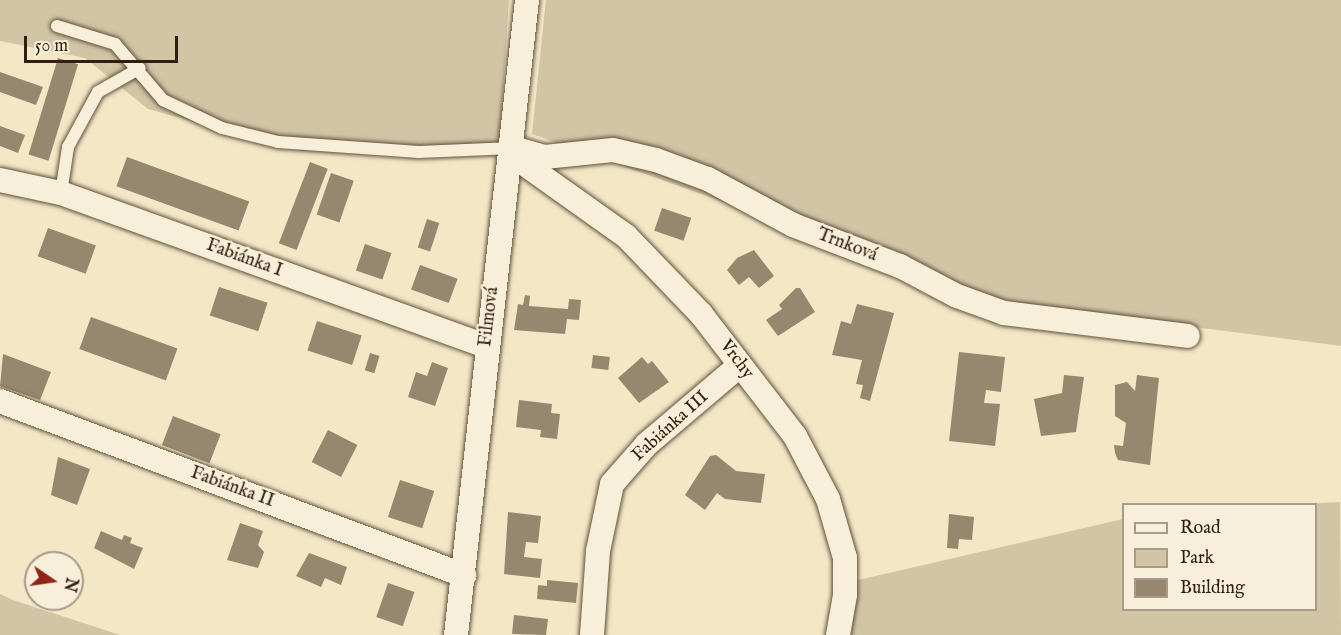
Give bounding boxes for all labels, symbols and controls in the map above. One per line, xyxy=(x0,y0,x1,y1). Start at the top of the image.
scale bar xyxy=(27,24,182,62)
text: 50 m xyxy=(35,35,68,58)
street label: Trnková xyxy=(814,225,880,267)
street label: Fabiánka I xyxy=(203,235,285,283)
street label: Filmová xyxy=(476,286,504,348)
street label: Vrchy xyxy=(714,336,758,384)
street label: Fabiánka III xyxy=(628,387,714,467)
street label: Fabiánka II xyxy=(187,463,277,513)
legend xyxy=(1122,503,1317,611)
text: Road xyxy=(1180,517,1221,540)
text: Park xyxy=(1180,547,1214,570)
north arrow xyxy=(24,551,84,611)
text: N xyxy=(58,576,81,594)
text: Building xyxy=(1180,577,1245,600)

